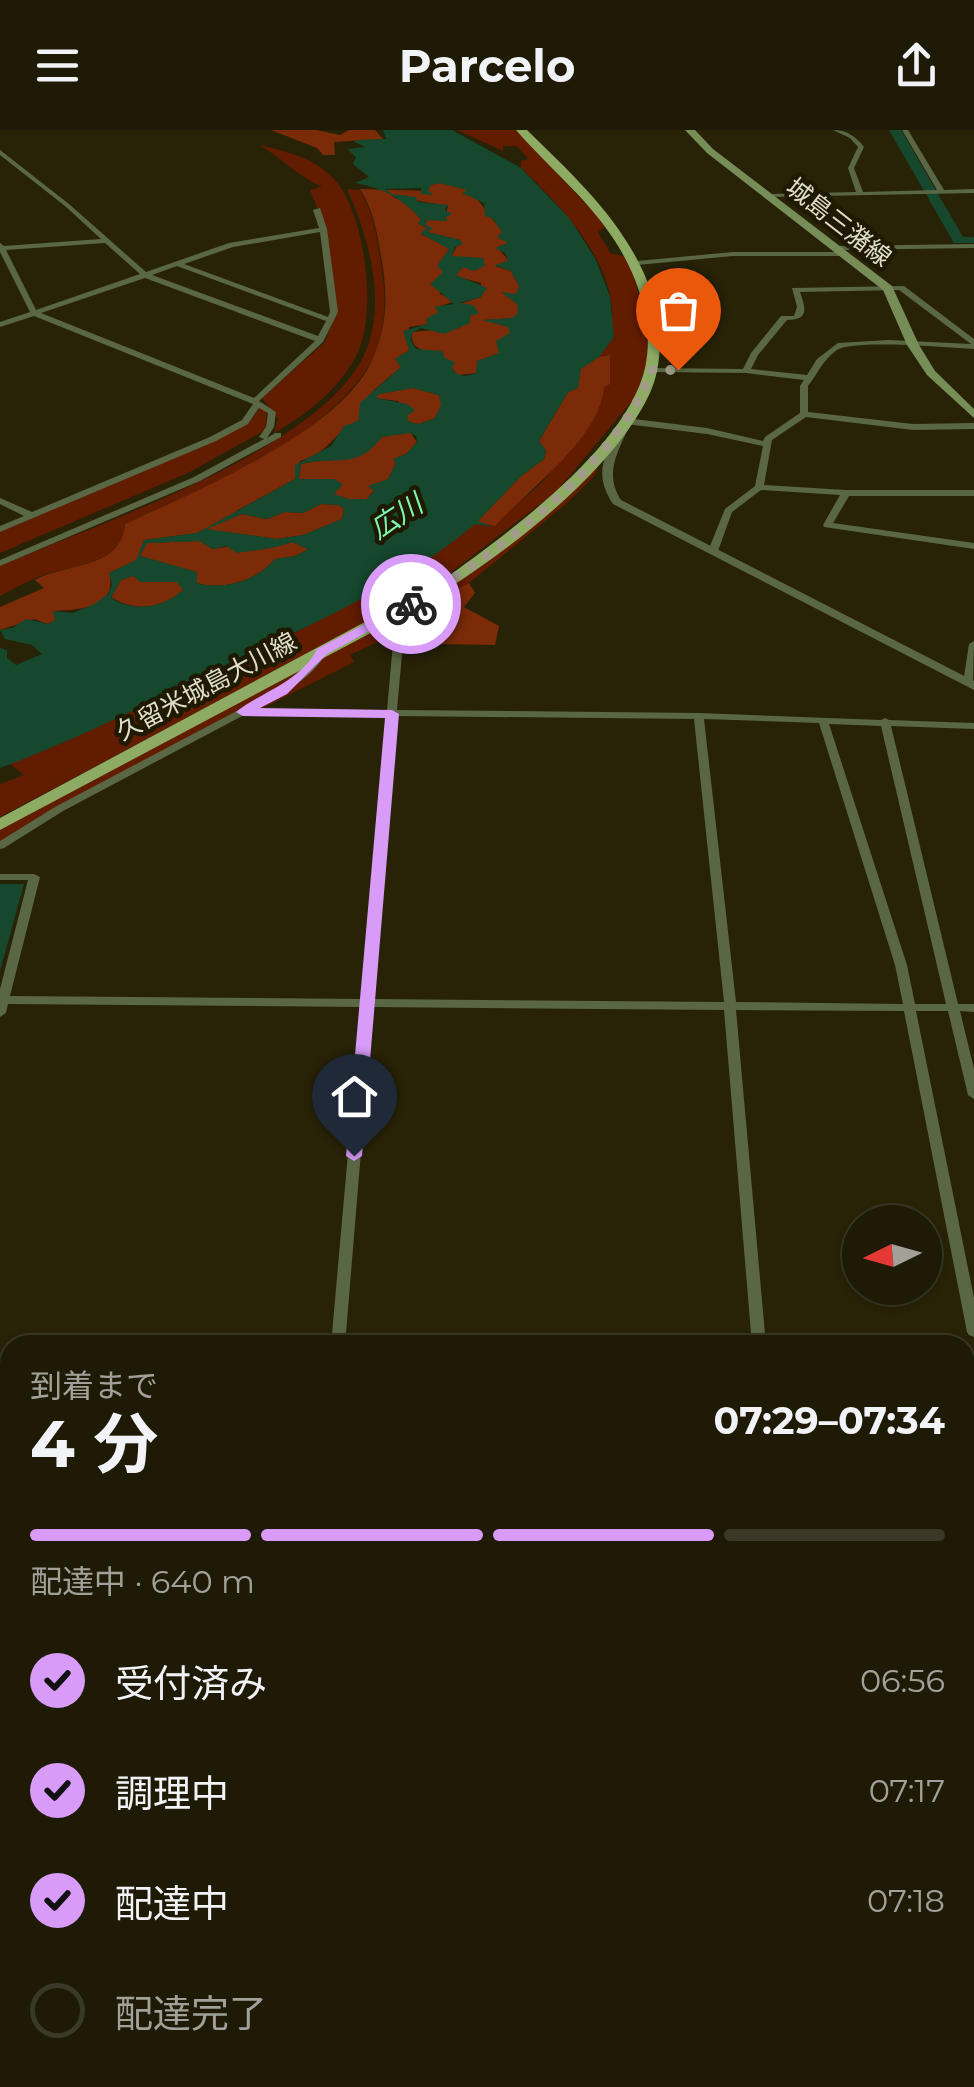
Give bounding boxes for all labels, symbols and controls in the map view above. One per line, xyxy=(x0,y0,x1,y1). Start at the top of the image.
icon: menu xyxy=(30,38,85,93)
text: Parcelo xyxy=(399,38,575,93)
icon: share xyxy=(889,38,944,93)
street label: 城島三潴線 xyxy=(781,172,897,272)
pin xyxy=(636,268,721,371)
icon: bag xyxy=(651,283,706,338)
water label: 広川 xyxy=(363,485,431,546)
courier xyxy=(361,554,461,654)
icon: bike xyxy=(384,577,439,632)
street label: 久留米城島大川線 xyxy=(111,626,301,746)
pin xyxy=(312,1054,397,1157)
icon: home xyxy=(327,1069,382,1124)
north arrow xyxy=(842,1205,942,1305)
map controls xyxy=(842,1205,942,1305)
text: 到着まで xyxy=(30,1366,158,1405)
text: 07:29–07:34 xyxy=(714,1397,945,1444)
text: 4 分 xyxy=(30,1404,158,1483)
text: 配達中 · 640 m xyxy=(30,1562,255,1601)
icon: check xyxy=(30,1653,85,1708)
text: 受付済み xyxy=(115,1660,267,1707)
text: 06:56 xyxy=(860,1661,945,1700)
icon: check xyxy=(30,1763,85,1818)
text: 調理中 xyxy=(115,1770,229,1817)
text: 07:17 xyxy=(869,1771,945,1810)
icon: check xyxy=(30,1873,85,1928)
text: 配達中 xyxy=(115,1880,229,1927)
text: 07:18 xyxy=(867,1881,945,1920)
text: 配達完了 xyxy=(115,1990,267,2037)

